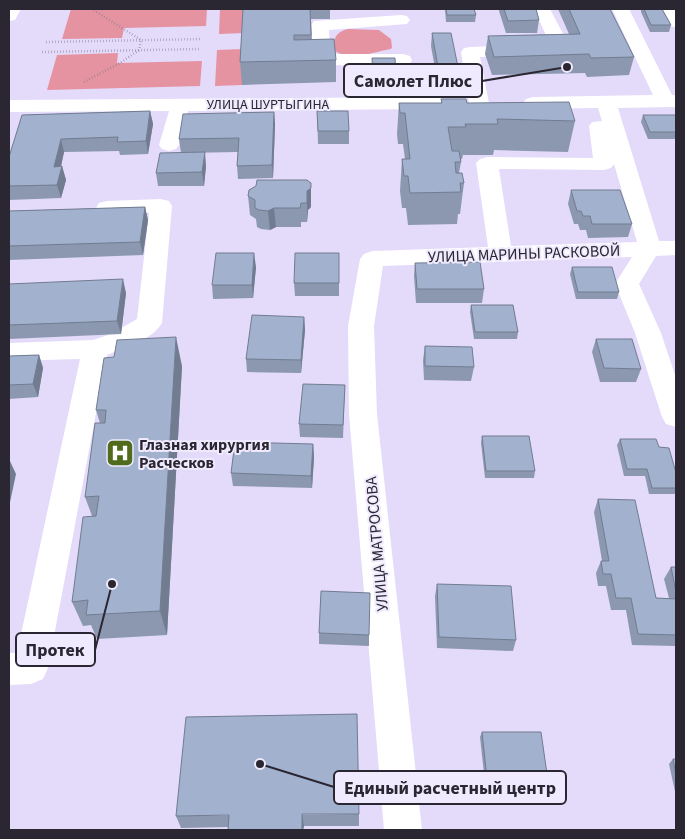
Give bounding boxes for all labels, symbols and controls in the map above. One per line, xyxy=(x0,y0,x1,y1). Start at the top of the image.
callout: Самолет Плюс xyxy=(344,64,482,97)
text: Самолет Плюс xyxy=(354,69,473,94)
street label: УЛИЦА ШУРТЫГИНА xyxy=(207,95,330,115)
street label: УЛИЦА МАРИНЫ РАСКОВОЙ xyxy=(427,240,621,268)
place label: Глазная хирургия Расческов xyxy=(139,434,270,474)
hospital icon: Глазная хирургия Расческов xyxy=(105,438,135,468)
street label: УЛИЦА МАТРОСОВА xyxy=(360,475,394,612)
callout: Протек xyxy=(16,633,95,666)
text: Протек xyxy=(25,638,85,663)
callout: Единый расчетный центр xyxy=(334,771,566,804)
text: Единый расчетный центр xyxy=(344,776,556,801)

